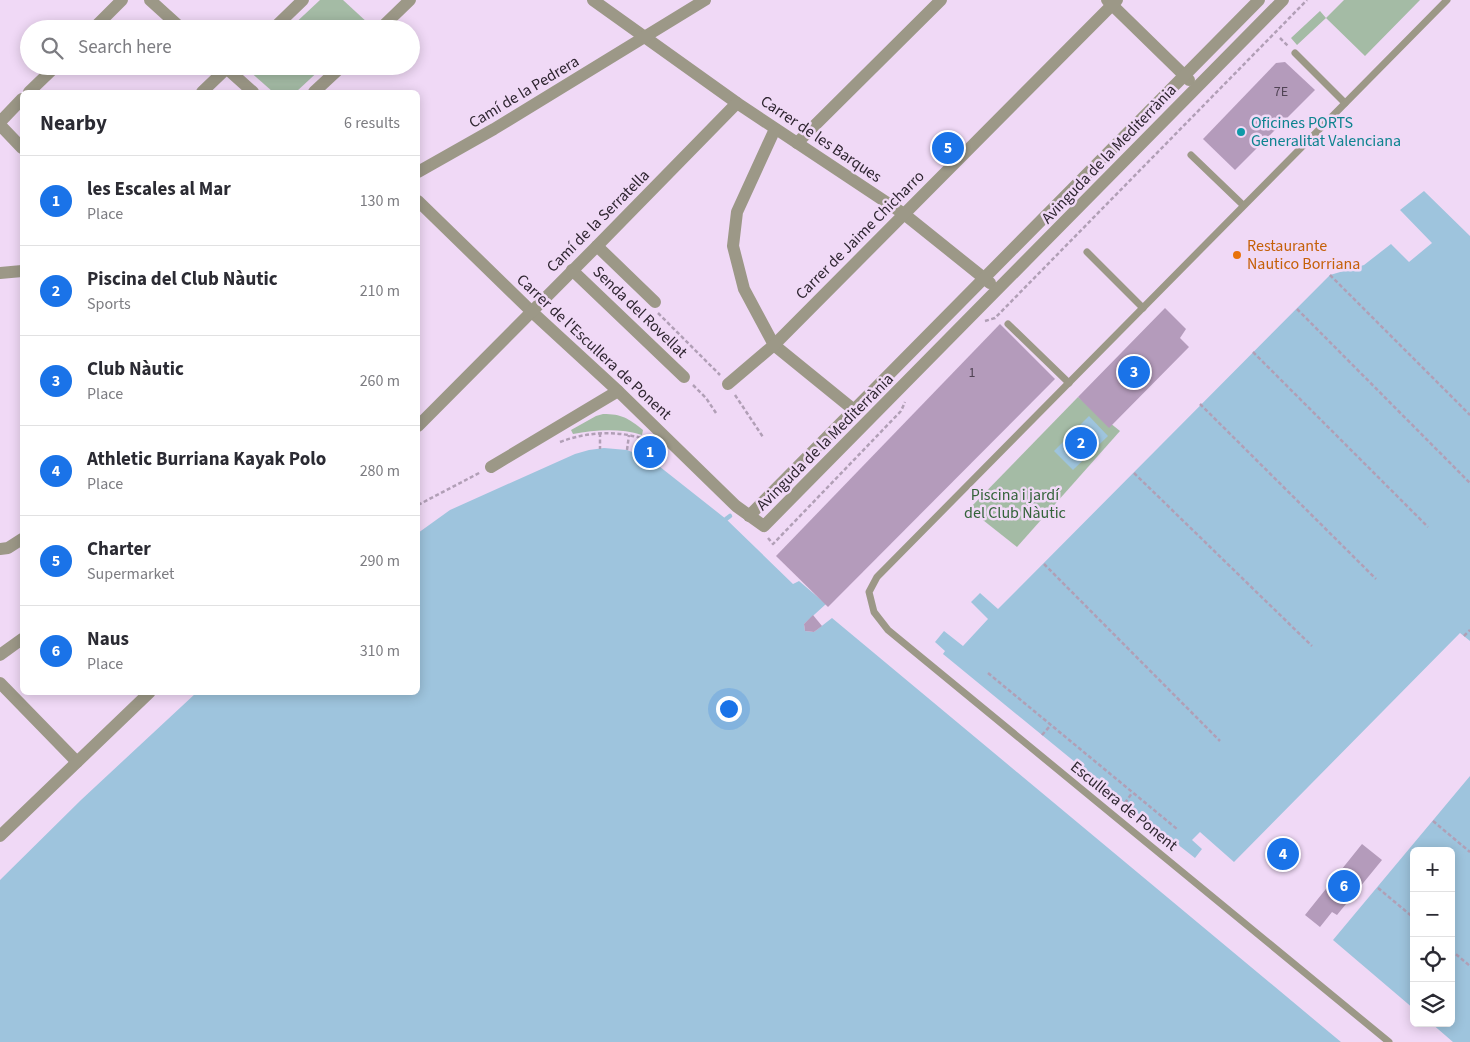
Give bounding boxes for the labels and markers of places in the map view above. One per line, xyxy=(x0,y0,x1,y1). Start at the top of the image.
place label: Oficines PORTS Generalitat Valenciana xyxy=(1251,112,1401,152)
marker: Oficines PORTS Generalitat Valenciana xyxy=(1235,126,1247,138)
pin: 5 xyxy=(932,129,964,167)
place label: Restaurante Nautico Borriana xyxy=(1247,235,1360,275)
marker: Restaurante Nautico Borriana xyxy=(1231,249,1243,261)
pin: 3 xyxy=(1118,353,1150,391)
pin: 2 xyxy=(1065,424,1097,462)
pin: 1 xyxy=(634,433,666,471)
pin: 4 xyxy=(1267,835,1299,873)
pin: 6 xyxy=(1328,867,1360,905)

